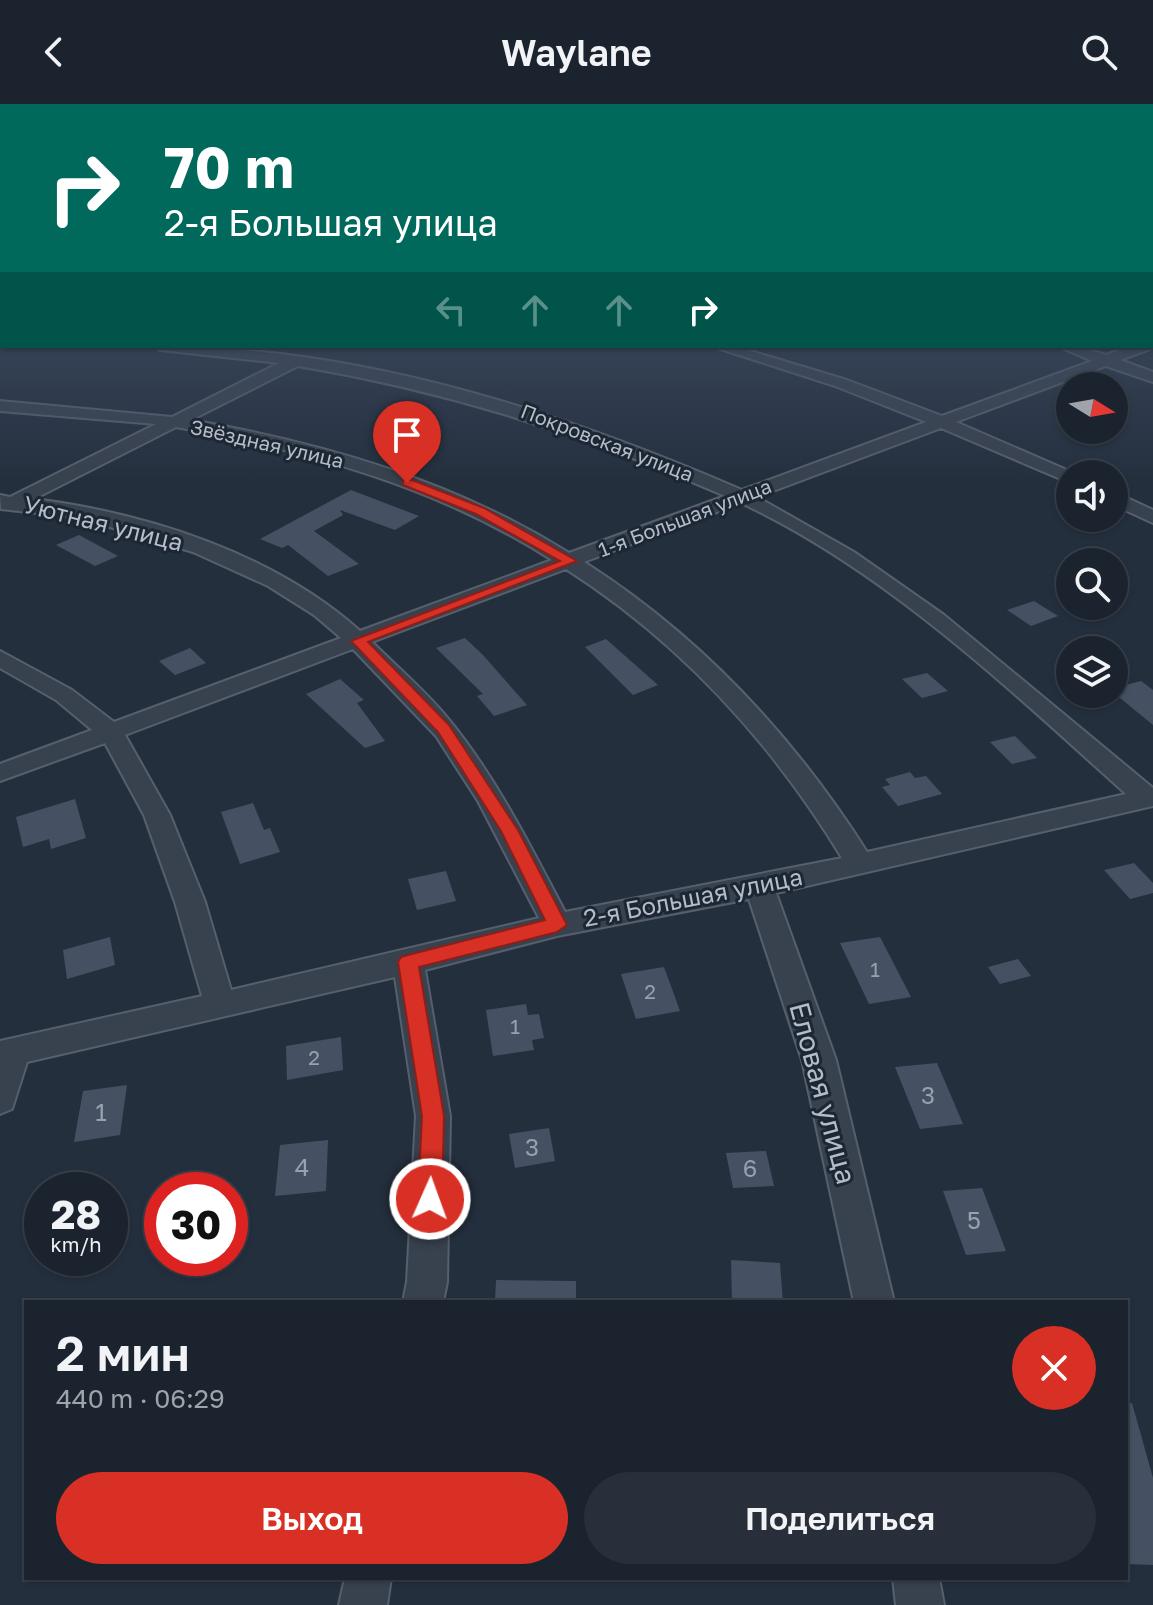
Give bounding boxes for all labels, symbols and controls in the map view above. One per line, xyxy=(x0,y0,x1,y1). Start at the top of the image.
icon: back xyxy=(32,30,76,74)
icon: search xyxy=(1077,30,1121,74)
text: Waylane xyxy=(501,31,652,74)
text: 70 m xyxy=(164,133,294,200)
icon: right xyxy=(32,136,136,240)
text: 2-я Большая улица xyxy=(164,201,498,244)
icon: left xyxy=(429,288,473,332)
icon: ahead xyxy=(513,288,557,332)
icon: ahead xyxy=(597,288,641,332)
icon: right xyxy=(681,288,725,332)
north arrow xyxy=(1056,372,1128,444)
map controls xyxy=(1056,372,1128,708)
street label: Покровская улица xyxy=(518,398,697,486)
pin xyxy=(373,401,441,483)
icon: arrive xyxy=(385,413,429,457)
street label: Звёздная улица xyxy=(188,414,346,472)
button: sound xyxy=(1056,460,1128,532)
street label: 1-я Большая улица xyxy=(595,473,775,561)
street label: Уютная улица xyxy=(21,489,186,556)
button: search xyxy=(1056,548,1128,620)
button: layers xyxy=(1056,636,1128,708)
street label: 2-я Большая улица xyxy=(581,861,805,932)
house number: 1 xyxy=(870,957,880,981)
house number: 2 xyxy=(644,979,656,1003)
street label: Еловая улица xyxy=(783,998,864,1188)
house number: 1 xyxy=(510,1014,520,1038)
house number: 2 xyxy=(308,1045,320,1069)
house number: 3 xyxy=(921,1080,935,1109)
house number: 1 xyxy=(95,1097,107,1126)
house number: 3 xyxy=(525,1132,539,1161)
house number: 4 xyxy=(295,1152,309,1181)
house number: 6 xyxy=(743,1153,757,1182)
position arrow xyxy=(388,1157,472,1241)
speed limit sign: 30 xyxy=(144,1172,248,1276)
text: 28 xyxy=(51,1190,101,1238)
house number: 5 xyxy=(967,1205,981,1234)
text: km/h xyxy=(51,1232,101,1256)
text: 2 мин xyxy=(56,1324,190,1382)
button: close xyxy=(1012,1326,1096,1410)
text: 440 m · 06:29 xyxy=(56,1383,225,1414)
button: Выход xyxy=(56,1472,568,1564)
button: Поделиться xyxy=(584,1472,1096,1564)

